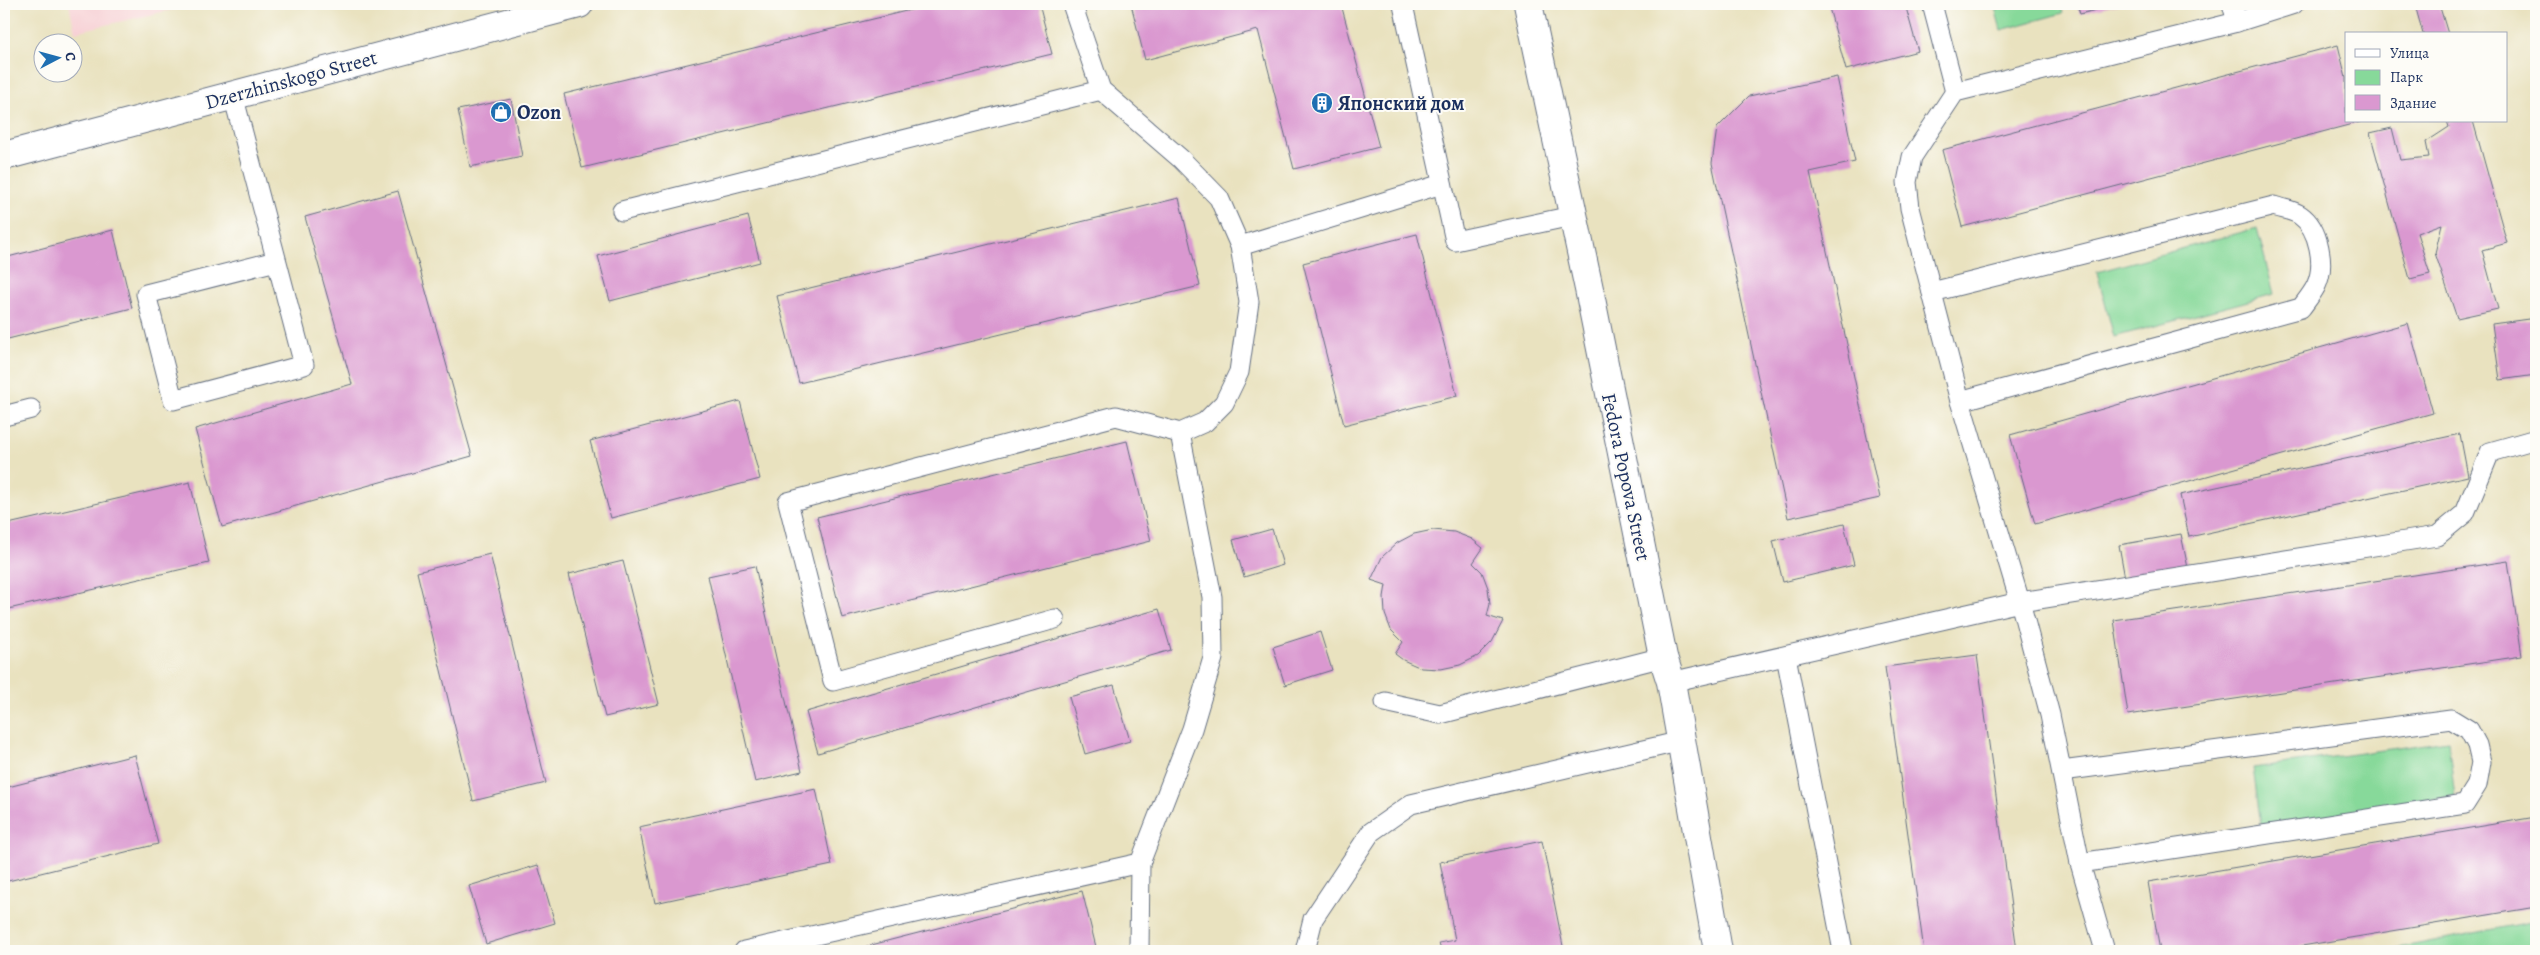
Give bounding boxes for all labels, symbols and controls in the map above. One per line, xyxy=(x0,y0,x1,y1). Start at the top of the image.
north arrow xyxy=(32,32,82,82)
legend xyxy=(2345,32,2508,122)
text: Улица xyxy=(2390,43,2429,63)
street label: Dzerzhinskogo Street xyxy=(202,44,380,116)
text: С xyxy=(61,51,80,62)
text: Парк xyxy=(2390,67,2423,87)
place label: Японский дом xyxy=(1338,90,1465,117)
building icon: Японский дом xyxy=(1310,91,1334,115)
text: Здание xyxy=(2390,93,2437,113)
place label: Ozon xyxy=(517,99,561,126)
shop icon: Ozon xyxy=(489,100,513,124)
street label: Fedora Popova Street xyxy=(1595,391,1657,564)

